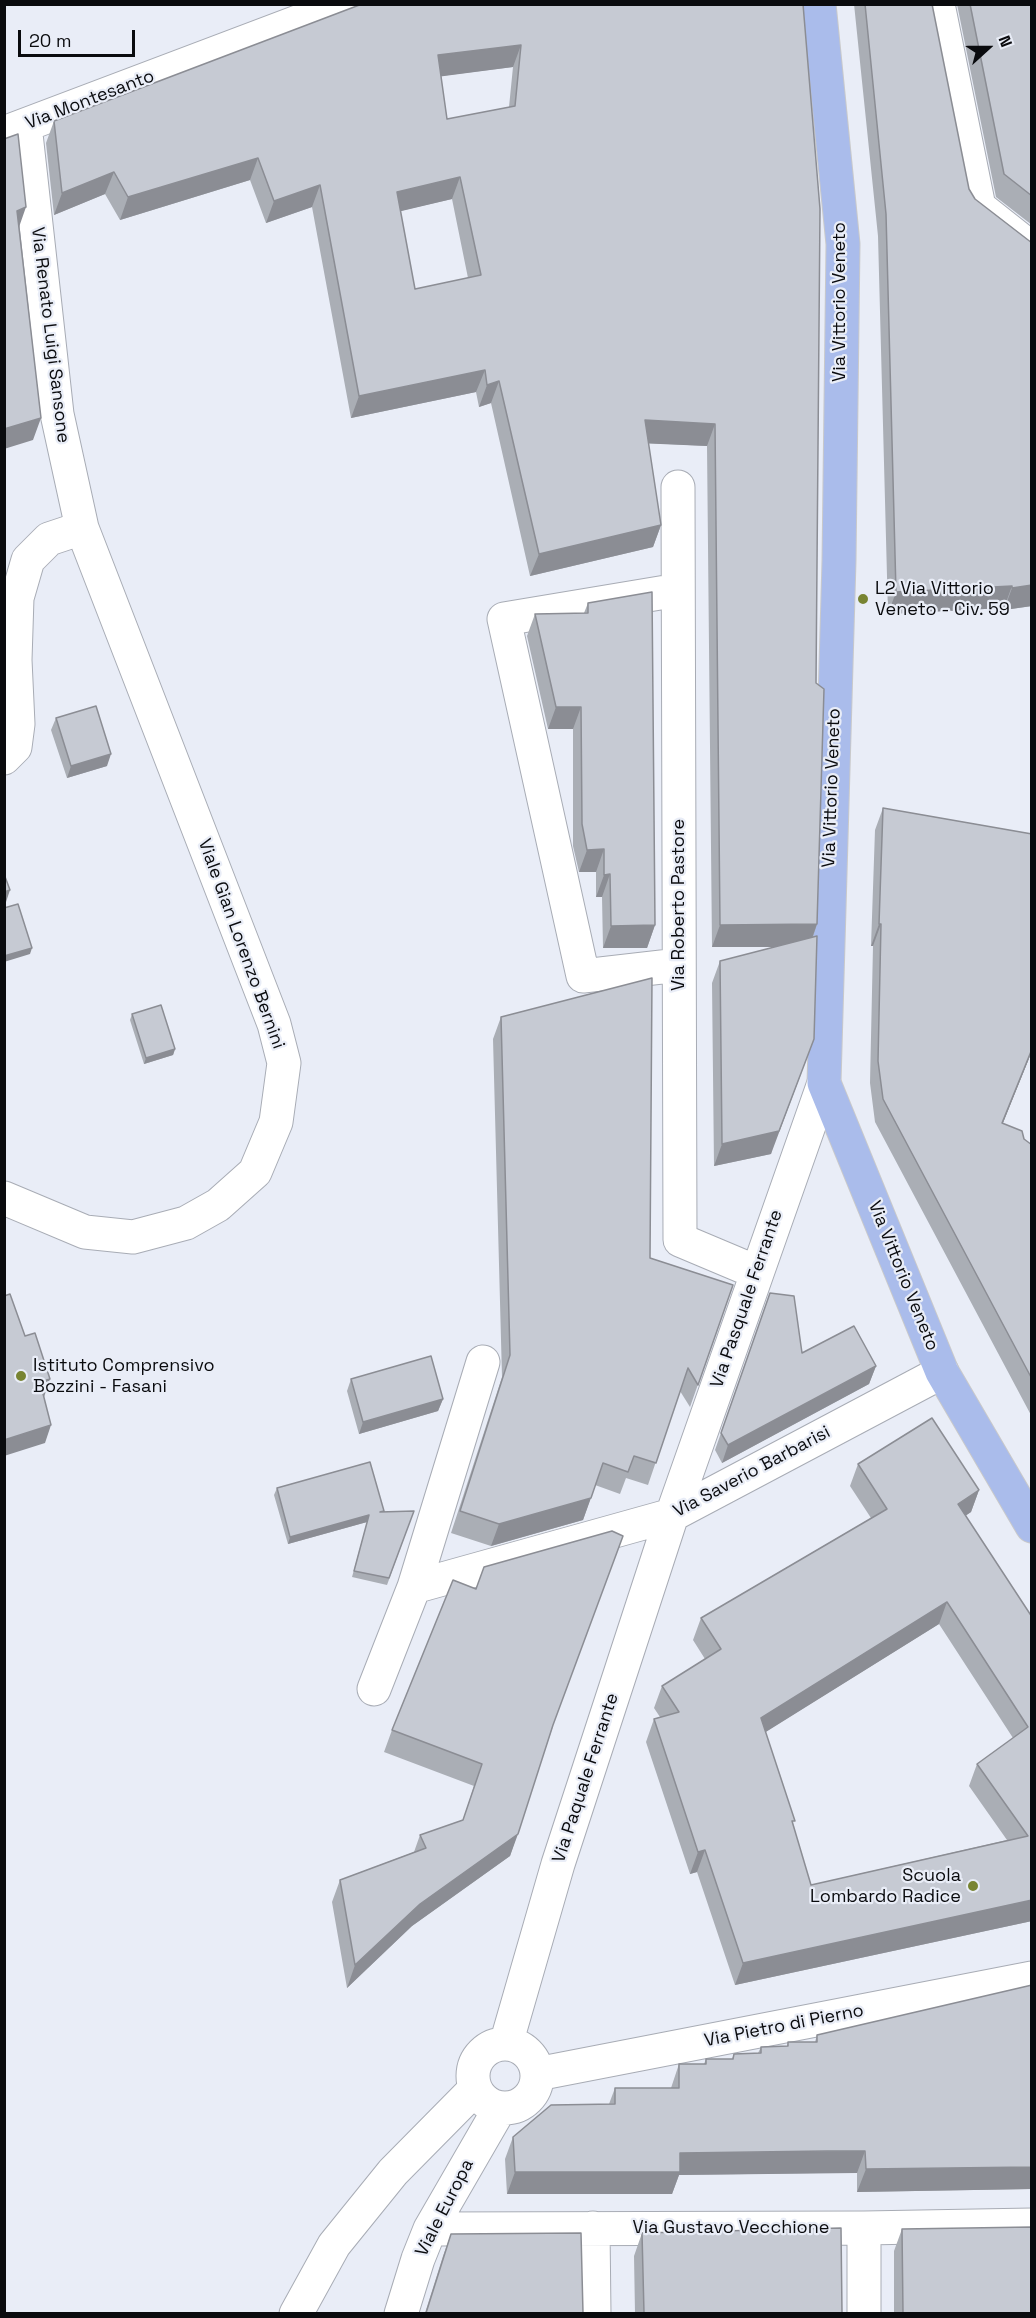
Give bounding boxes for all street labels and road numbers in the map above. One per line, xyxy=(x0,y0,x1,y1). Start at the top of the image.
street label: Via Montesanto xyxy=(23,66,157,134)
street label: Via Vittorio Veneto xyxy=(829,222,851,382)
street label: Via Renato Luigi Sansone xyxy=(26,226,74,444)
street label: Via Vittorio Veneto xyxy=(818,708,846,868)
street label: Via Roberto Pastore xyxy=(668,819,690,991)
street label: Viale Gian Lorenzo Bernini xyxy=(193,836,289,1052)
street label: Via Vittorio Veneto xyxy=(863,1198,943,1354)
street label: Via Pasquale Ferrante xyxy=(706,1207,788,1391)
street label: Via Saverio Barbarisi xyxy=(670,1422,834,1522)
street label: Via Paquale Ferrante xyxy=(548,1690,624,1866)
street label: Via Pietro di Pierno xyxy=(702,2000,866,2052)
street label: Viale Europa xyxy=(411,2156,479,2260)
street label: Via Gustavo Vecchione xyxy=(633,2217,829,2239)

